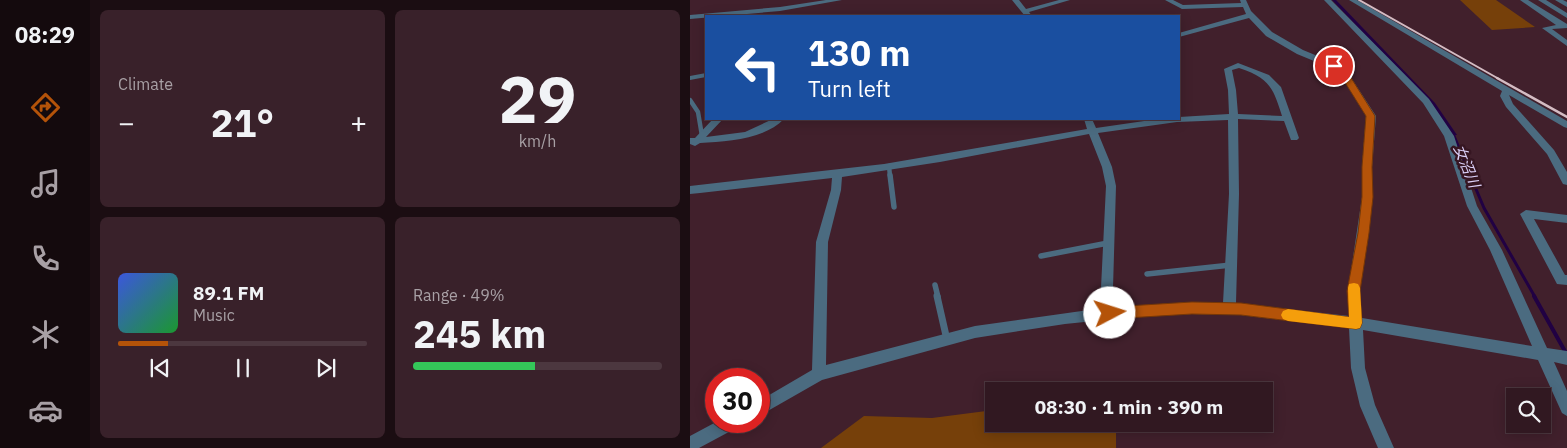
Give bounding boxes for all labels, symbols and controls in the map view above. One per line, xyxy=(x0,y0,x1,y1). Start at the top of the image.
text: 08:29 xyxy=(15,20,75,49)
text: 130 m xyxy=(808,30,911,76)
icon: left xyxy=(725,35,790,100)
pin xyxy=(1313,45,1355,87)
icon: arrive xyxy=(1320,52,1348,80)
text: 29 xyxy=(498,56,577,141)
text: Climate xyxy=(118,74,173,94)
text: Turn left xyxy=(808,74,891,103)
icon: directions xyxy=(28,90,63,125)
text: 21° xyxy=(211,98,274,147)
text: − xyxy=(118,104,135,141)
text: + xyxy=(350,104,367,141)
text: km/h xyxy=(519,131,556,151)
water label: 女沼川 xyxy=(1450,142,1485,192)
icon: music xyxy=(28,166,63,201)
icon: phone xyxy=(28,241,63,276)
text: 89.1 FM xyxy=(193,281,264,305)
text: Range · 49% xyxy=(413,285,505,305)
position arrow xyxy=(1083,286,1135,338)
text: Music xyxy=(193,305,235,325)
text: 245 km xyxy=(413,309,546,358)
icon: climate xyxy=(28,317,63,352)
icon: previous xyxy=(146,354,174,382)
icon: pause xyxy=(229,354,257,382)
icon: next xyxy=(312,354,340,382)
speed limit sign: 30 xyxy=(705,368,770,433)
map controls xyxy=(1506,388,1551,433)
button: search xyxy=(1506,388,1551,433)
icon: car xyxy=(28,393,63,428)
text: 08:30 · 1 min · 390 m xyxy=(1035,395,1223,419)

